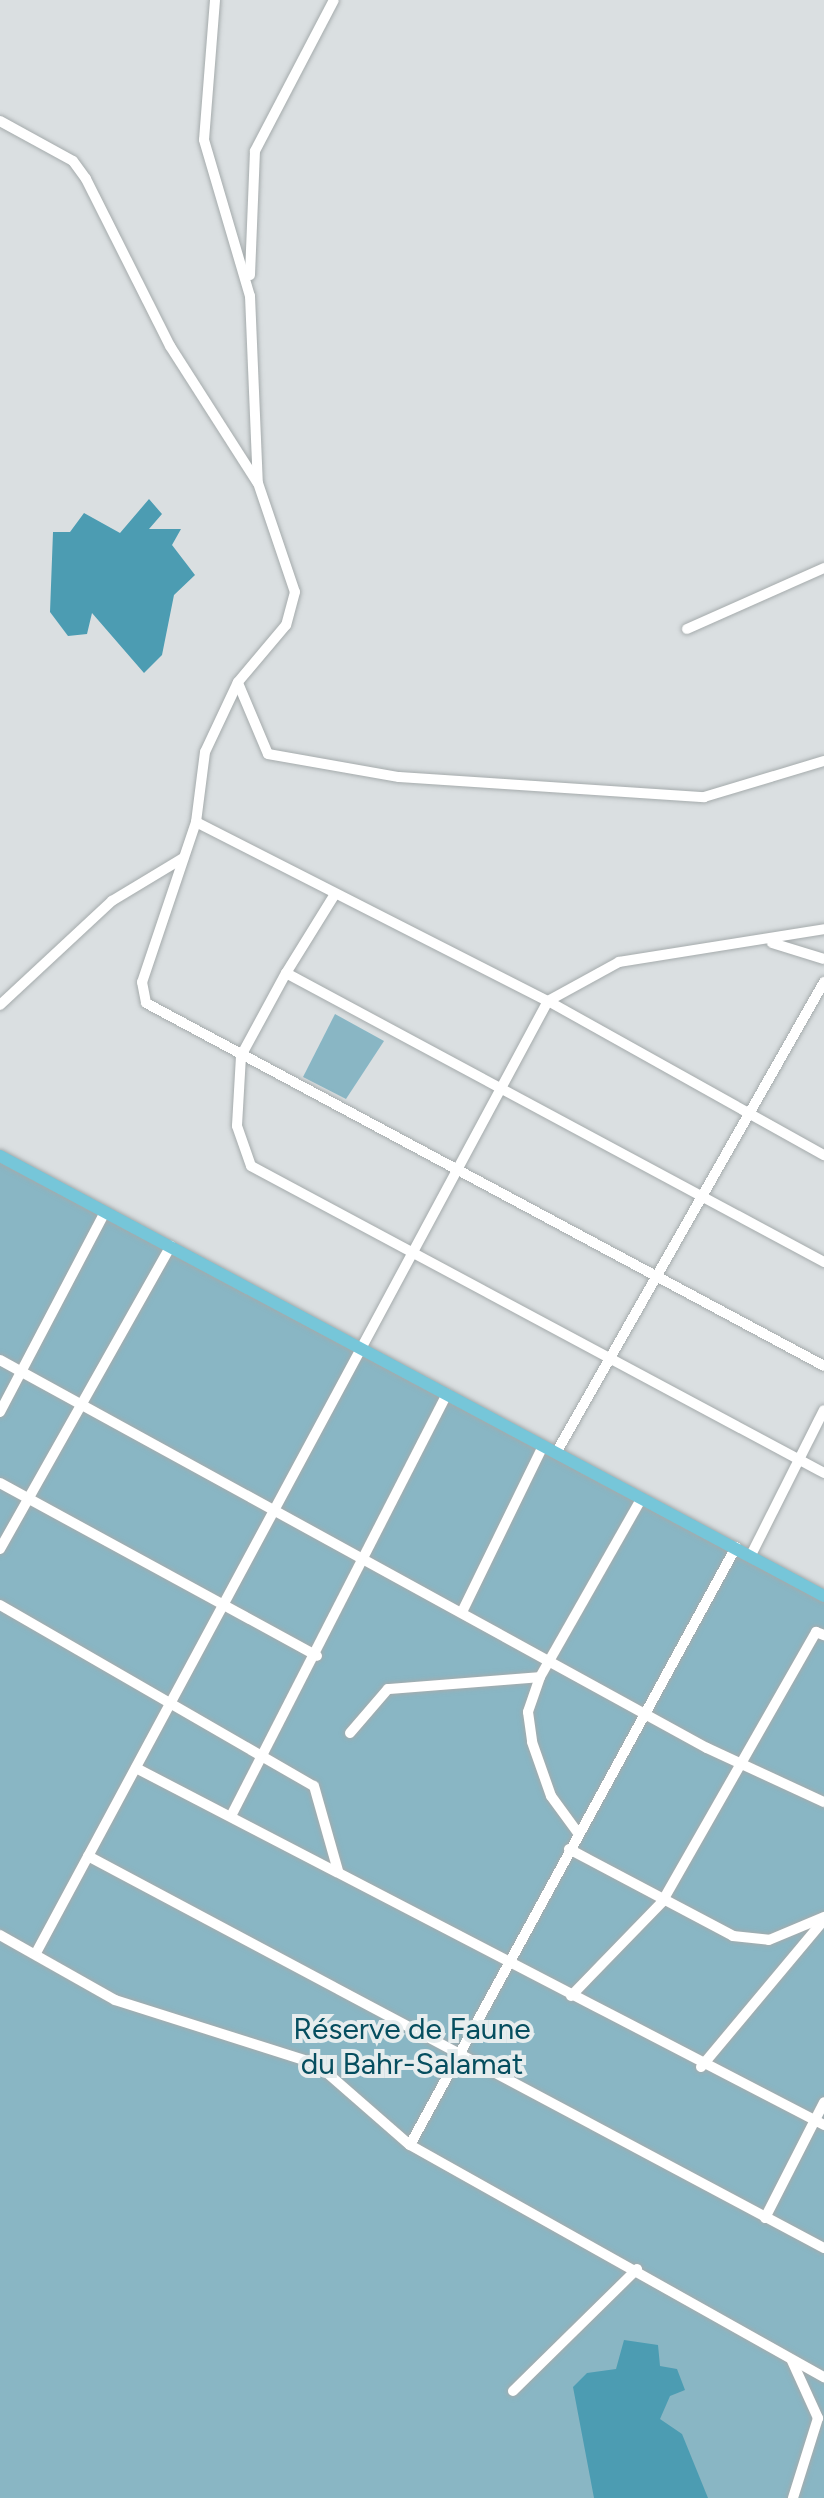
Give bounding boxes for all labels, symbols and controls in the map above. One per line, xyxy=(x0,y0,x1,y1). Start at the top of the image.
park label: Réserve de Faune du Bahr-Salamat xyxy=(293,2011,531,2082)

